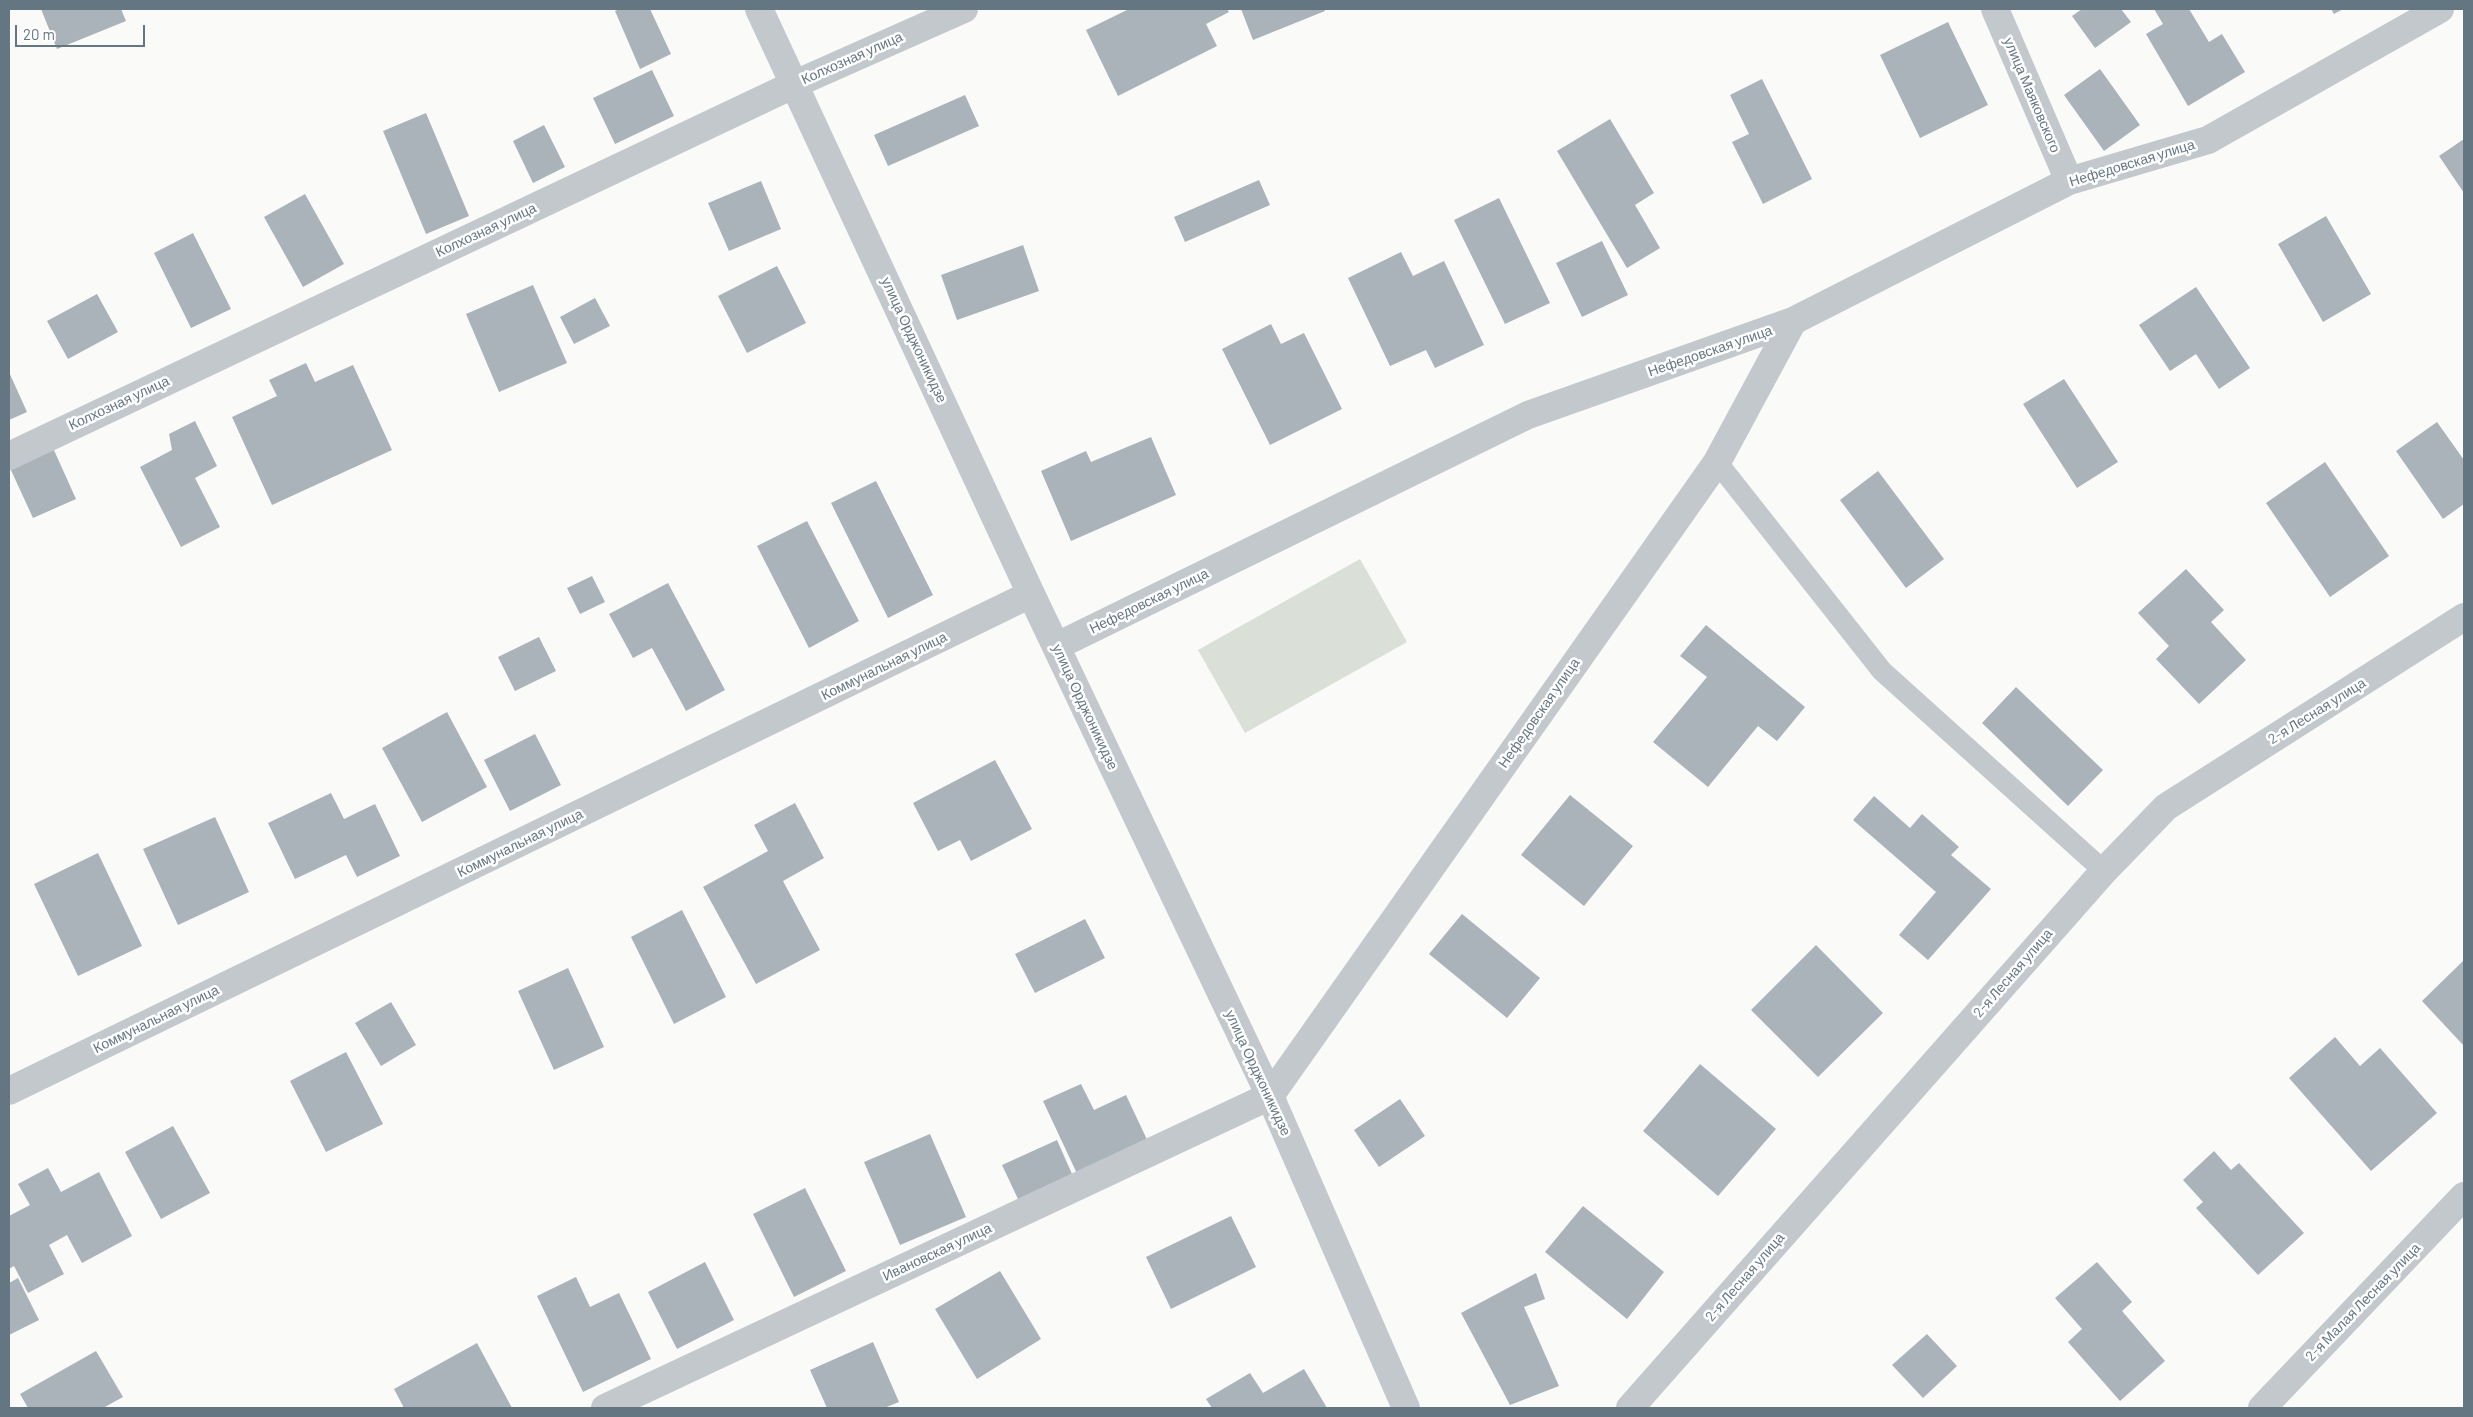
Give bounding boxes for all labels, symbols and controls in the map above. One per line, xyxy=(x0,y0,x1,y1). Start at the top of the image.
scale bar xyxy=(18,15,148,47)
text: 20 m xyxy=(23,25,55,43)
street label: Колхозная улица xyxy=(799,28,905,88)
street label: улица Маяковского xyxy=(2000,35,2064,155)
street label: Нефедовская улица xyxy=(2067,136,2197,190)
street label: Колхозная улица xyxy=(433,199,539,261)
street label: улица Орджоникидзе xyxy=(878,275,950,405)
street label: Нефедовская улица xyxy=(1646,322,1774,380)
street label: Колхозная улица xyxy=(66,372,172,434)
street label: Нефедовская улица xyxy=(1087,565,1211,637)
street label: Коммунальная улица xyxy=(818,628,950,704)
street label: улица Орджоникидзе xyxy=(1049,642,1121,772)
street label: Нефедовская улица xyxy=(1495,655,1583,771)
street label: 2-я Лесная улица xyxy=(2265,674,2369,748)
street label: Коммунальная улица xyxy=(454,805,586,881)
street label: 2-я Лесная улица xyxy=(1970,925,2056,1021)
street label: Коммунальная улица xyxy=(90,981,222,1057)
street label: улица Орджоникидзе xyxy=(1222,1008,1294,1138)
street label: Ивановская улица xyxy=(880,1219,994,1285)
street label: 2-я Лесная улица xyxy=(1702,1229,1788,1325)
street label: 2-я Малая Лесная улица xyxy=(2302,1239,2424,1365)

